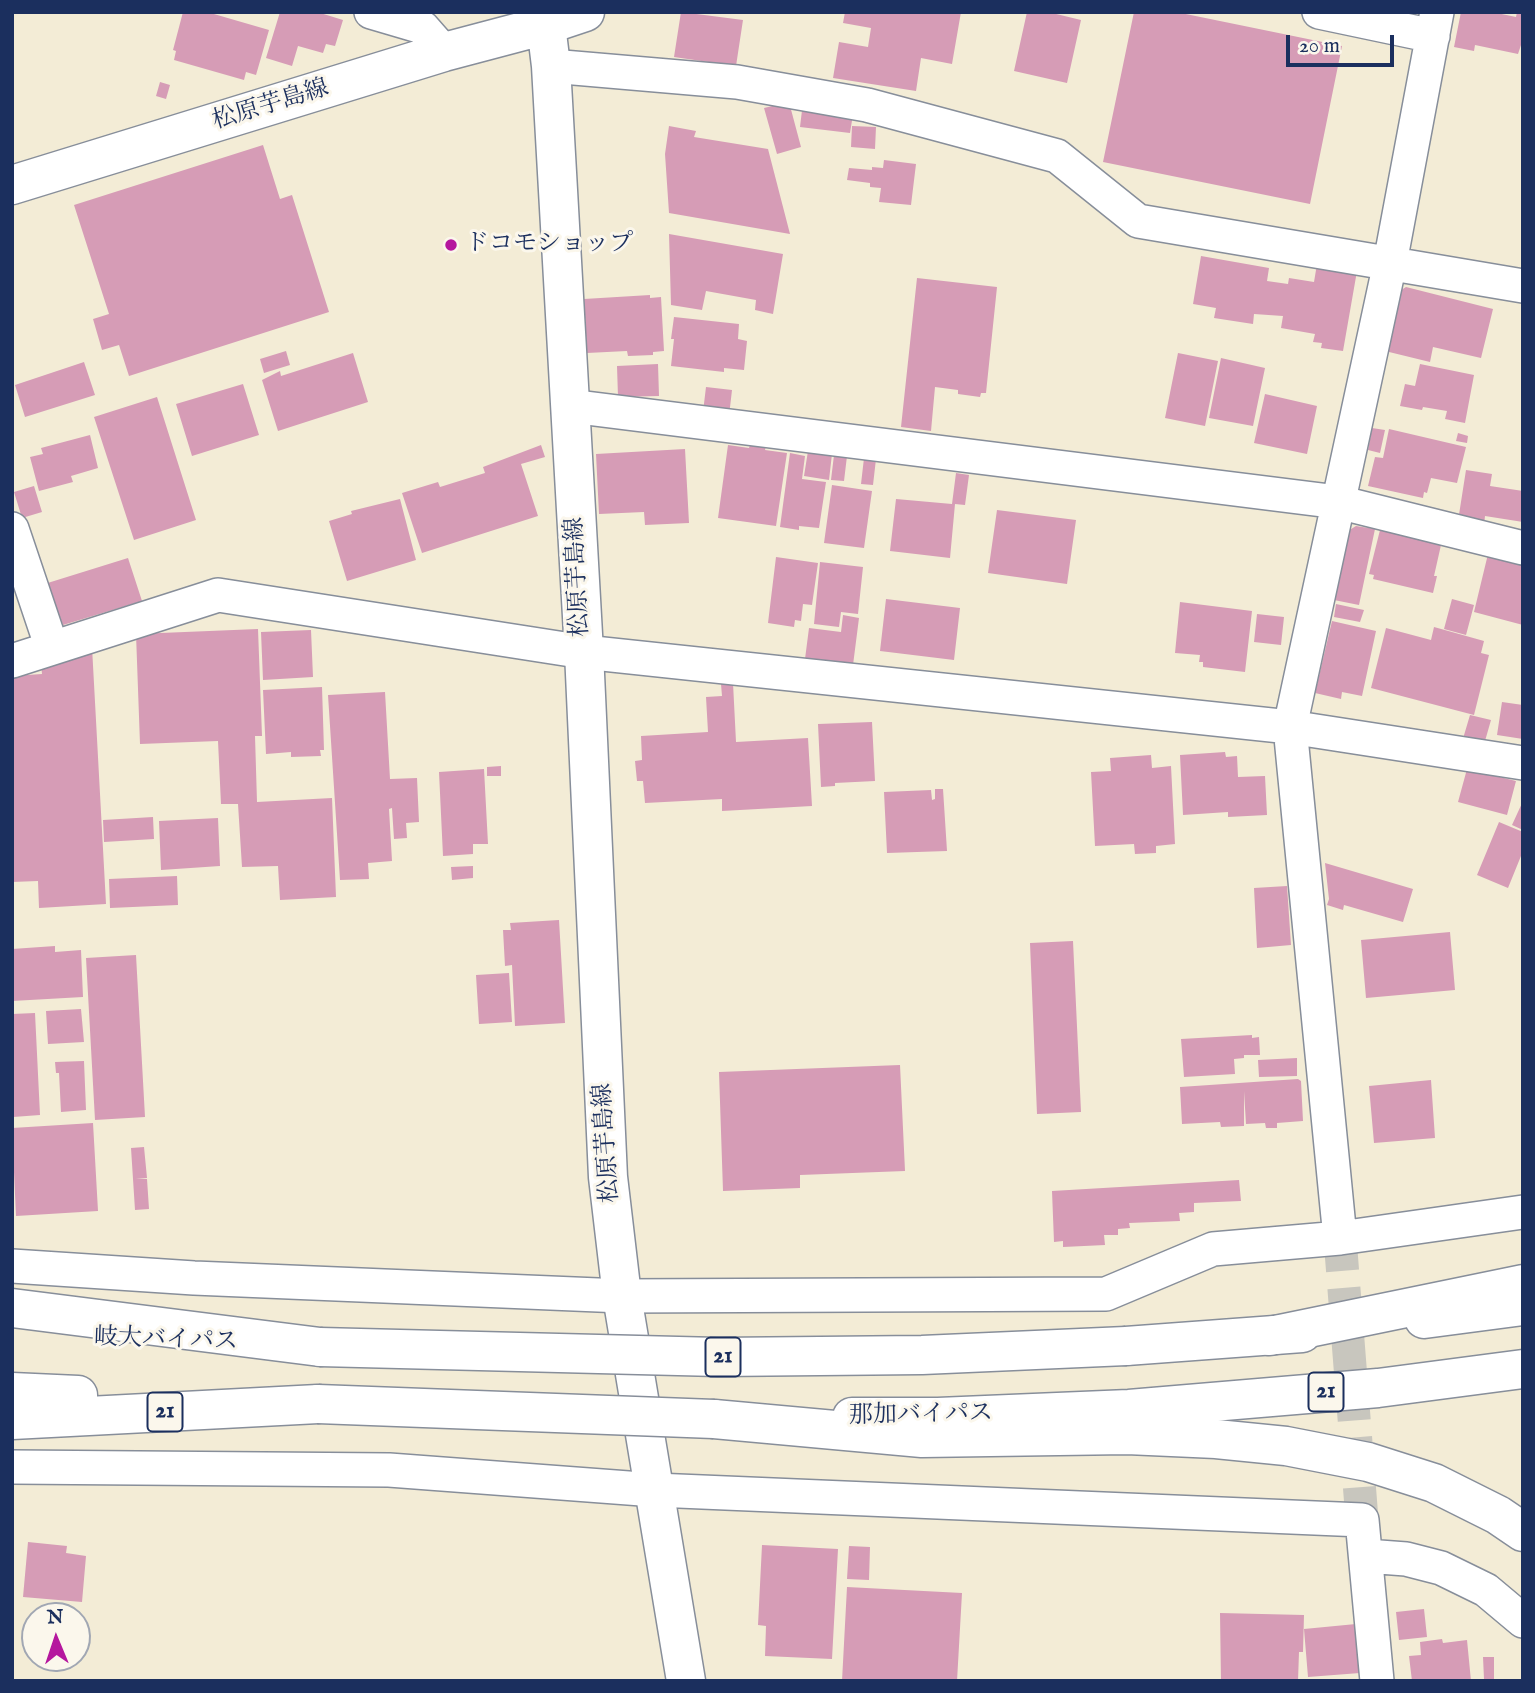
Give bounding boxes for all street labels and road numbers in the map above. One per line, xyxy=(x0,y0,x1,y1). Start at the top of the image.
street label: 松原芋島線 xyxy=(209,75,333,137)
street label: 松原芋島線 xyxy=(561,516,597,638)
street label: 松原芋島線 xyxy=(589,1082,627,1204)
street label: 岐大バイパス xyxy=(94,1324,238,1358)
road number: 21 xyxy=(706,1338,740,1376)
road number: 21 xyxy=(1308,1372,1344,1412)
road number: 21 xyxy=(148,1392,182,1432)
street label: 那加バイパス xyxy=(849,1400,993,1432)

